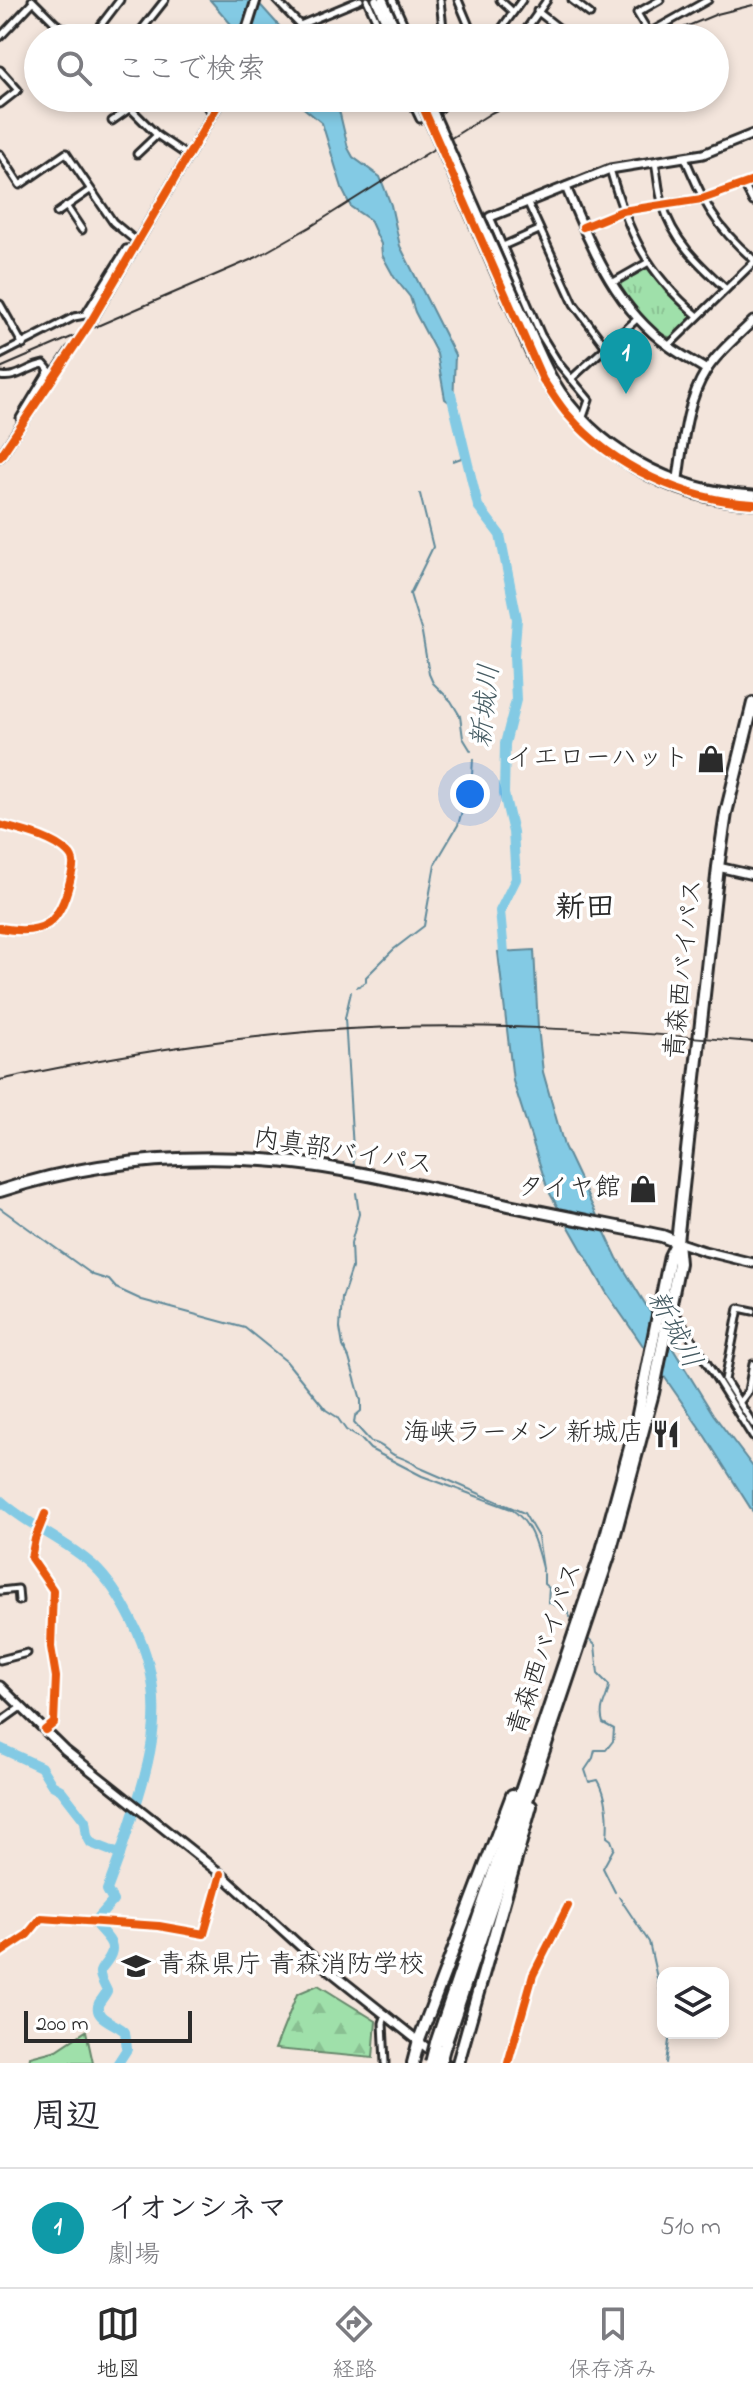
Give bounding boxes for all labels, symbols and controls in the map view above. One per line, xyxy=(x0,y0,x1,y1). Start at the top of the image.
search box xyxy=(24,24,729,112)
icon: search xyxy=(52,46,96,90)
text: ここで検索 xyxy=(116,49,266,93)
pin: 1 xyxy=(600,328,652,394)
water label: 新城川 xyxy=(462,662,512,750)
place label: イエローハット xyxy=(507,740,689,778)
shop icon: イエローハット xyxy=(696,744,726,774)
your location xyxy=(450,774,490,814)
street label: 青森西バイパス xyxy=(657,877,713,1061)
district label: 新田 xyxy=(555,887,615,931)
street label: 内真部バイパス xyxy=(250,1120,436,1186)
place label: タイヤ館 xyxy=(518,1170,621,1208)
shop icon: タイヤ館 xyxy=(628,1174,658,1204)
water label: 新城川 xyxy=(635,1283,711,1377)
place label: 海峡ラーメン 新城店 xyxy=(403,1415,644,1453)
restaurant icon: 海峡ラーメン 新城店 xyxy=(651,1419,681,1449)
street label: 青森西バイパス xyxy=(498,1557,594,1741)
place label: 青森県庁 青森消防学校 xyxy=(158,1947,425,1985)
school or university icon: 青森県庁 青森消防学校 xyxy=(121,1951,151,1981)
map controls xyxy=(657,1967,729,2039)
button: layers xyxy=(657,1967,729,2039)
scale bar xyxy=(24,2007,192,2043)
text: 200 m xyxy=(36,2009,89,2041)
text: 周辺 xyxy=(32,2093,100,2143)
text: イオンシネマ xyxy=(108,2188,287,2232)
text: 1 xyxy=(54,2209,62,2247)
text: 510 m xyxy=(660,2209,721,2247)
text: 劇場 xyxy=(108,2237,160,2275)
tab: 地図 xyxy=(96,2302,140,2387)
tab: 経路 xyxy=(332,2302,377,2387)
tab: 保存済み xyxy=(569,2302,657,2387)

